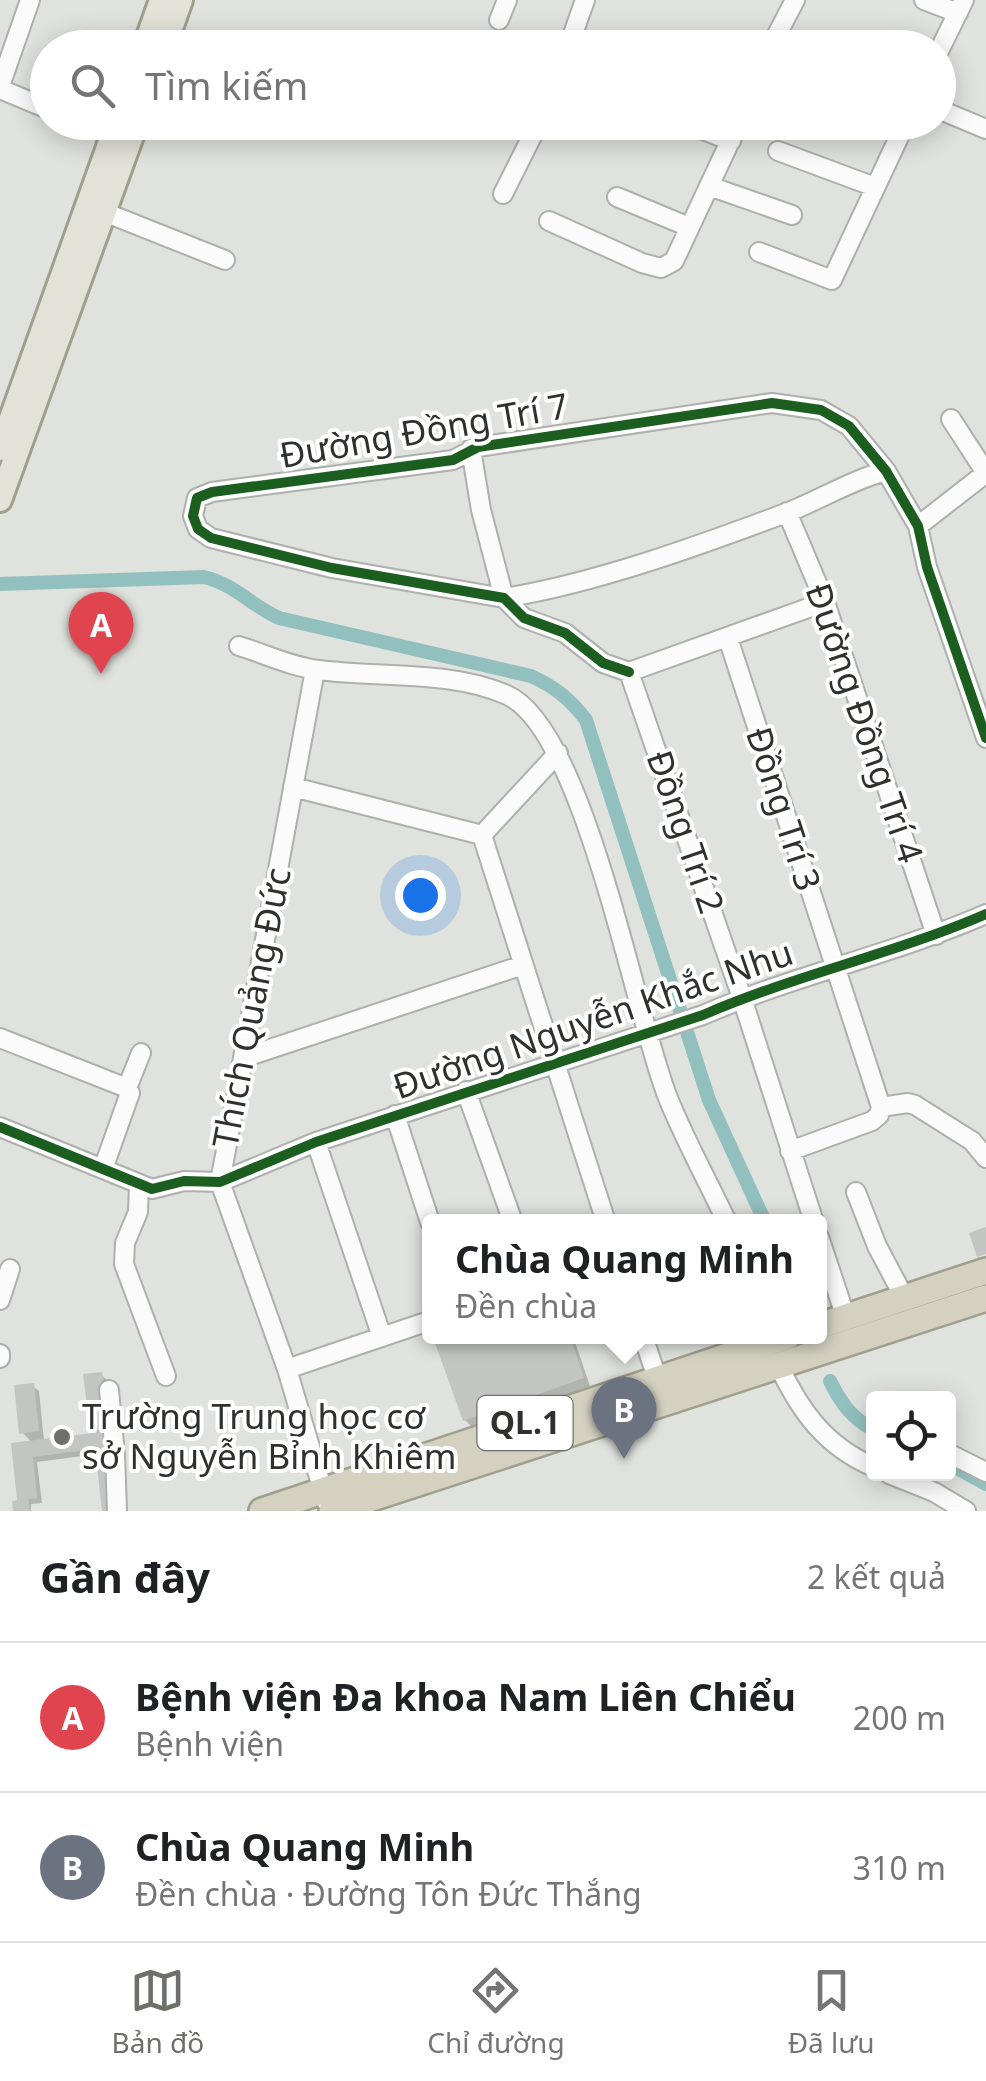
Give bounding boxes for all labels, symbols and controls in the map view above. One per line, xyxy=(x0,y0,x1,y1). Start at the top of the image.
search box xyxy=(30,30,956,140)
icon: search xyxy=(65,58,120,113)
text: Tìm kiếm xyxy=(145,59,308,111)
street label: Đường Đồng Trí 7 xyxy=(276,381,572,478)
street label: Đường Đồng Trí 4 xyxy=(796,577,935,868)
pin: A xyxy=(68,592,134,674)
street label: Đồng Trí 3 xyxy=(736,721,833,896)
street label: Đồng Trí 2 xyxy=(637,744,736,919)
street label: Thích Quảng Đức xyxy=(200,864,301,1152)
your location xyxy=(395,870,446,921)
street label: Đường Nguyễn Khắc Nhu xyxy=(386,928,799,1109)
popup xyxy=(422,1214,827,1344)
text: Chùa Quang Minh xyxy=(455,1232,794,1284)
text: Đền chùa xyxy=(455,1284,597,1327)
pin: B xyxy=(592,1376,656,1459)
map controls xyxy=(866,1391,956,1481)
button: locate xyxy=(866,1391,956,1481)
place label: Trường Trung học cơ sở Nguyễn Bỉnh Khiêm xyxy=(82,1392,456,1479)
road number: QL.1 xyxy=(478,1396,572,1450)
marker: Trường Trung học cơ sở Nguyễn Bỉnh Khiêm xyxy=(51,1426,73,1448)
text: Gần đây xyxy=(40,1548,210,1605)
text: 2 kết quả xyxy=(807,1555,946,1598)
text: Bệnh viện Đa khoa Nam Liên Chiểu xyxy=(135,1670,796,1722)
text: A xyxy=(61,1696,84,1739)
text: 200 m xyxy=(853,1696,946,1739)
text: Bệnh viện xyxy=(135,1722,284,1765)
text: Chùa Quang Minh xyxy=(135,1820,474,1872)
text: B xyxy=(62,1846,83,1889)
text: 310 m xyxy=(853,1846,946,1889)
text: Đền chùa · Đường Tôn Đức Thắng xyxy=(135,1872,642,1915)
tab: Bản đồ xyxy=(112,1963,204,2061)
tab: Chỉ đường xyxy=(427,1963,565,2061)
tab: Đã lưu xyxy=(788,1963,875,2061)

